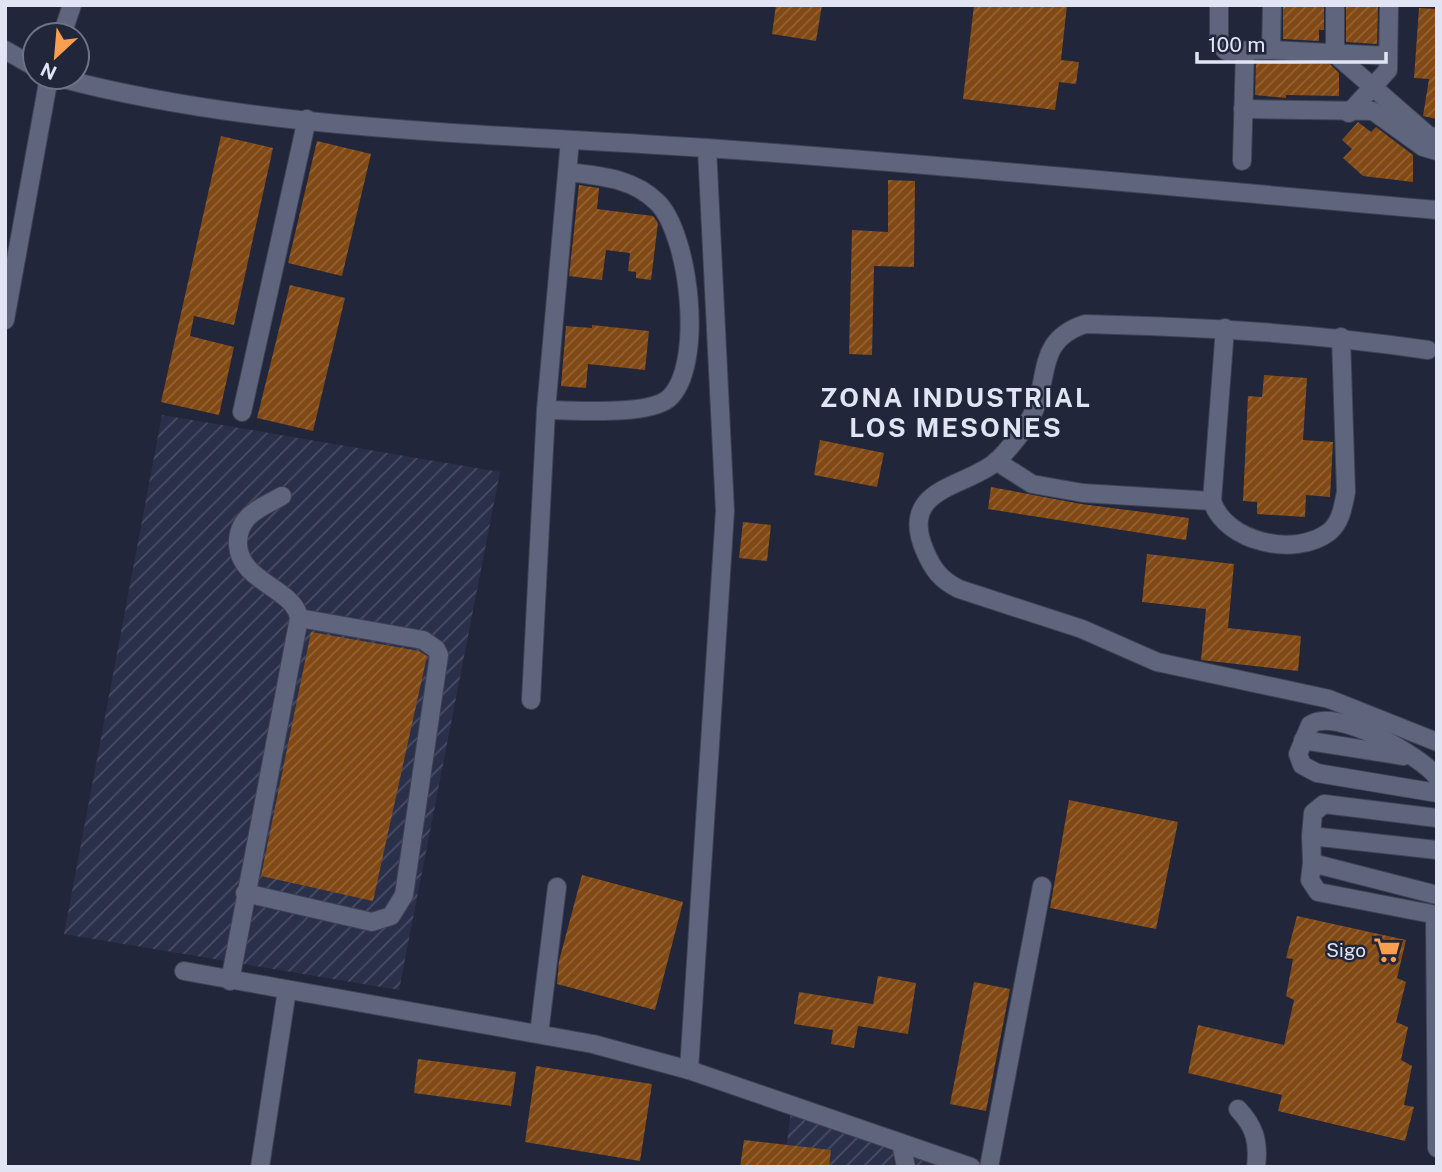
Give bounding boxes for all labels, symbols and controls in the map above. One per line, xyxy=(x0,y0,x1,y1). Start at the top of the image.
north arrow xyxy=(21,21,91,91)
scale bar xyxy=(1197,21,1386,65)
text: 100 m xyxy=(1208,32,1265,57)
text: N xyxy=(37,58,60,84)
district label: ZONA INDUSTRIAL LOS MESONES xyxy=(820,382,1092,443)
supermarket icon: Sigo xyxy=(1372,935,1402,965)
place label: Sigo xyxy=(1326,939,1366,961)

